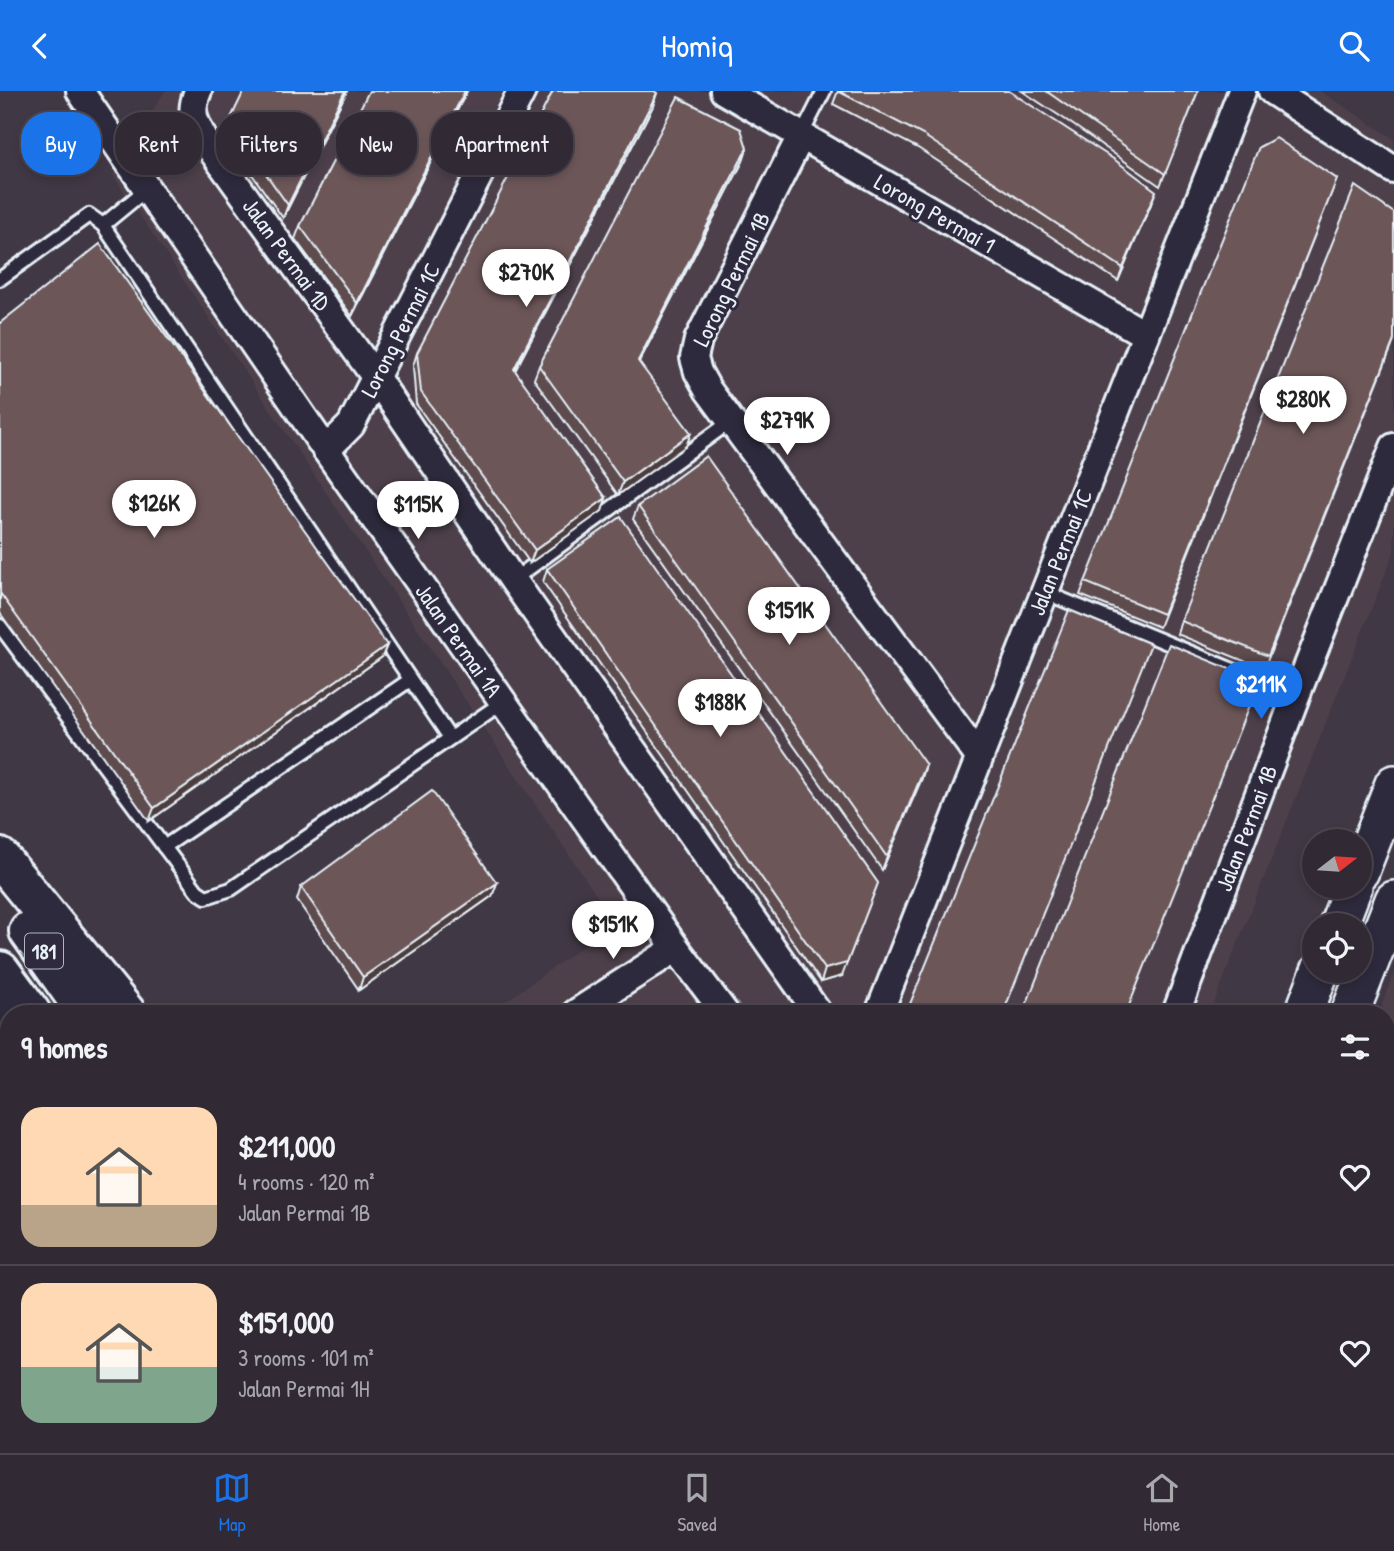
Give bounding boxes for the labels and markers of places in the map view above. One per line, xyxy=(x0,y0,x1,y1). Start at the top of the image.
pin: $270K xyxy=(477,249,575,309)
pin: $280K xyxy=(1254,377,1352,436)
pin: $279K xyxy=(738,397,836,457)
pin: $126K xyxy=(105,481,203,540)
pin: $115K xyxy=(369,482,467,541)
pin: $151K xyxy=(740,587,838,647)
pin: $211K xyxy=(1212,661,1310,721)
pin: $188K xyxy=(671,679,769,739)
pin: $151K xyxy=(564,901,662,961)

